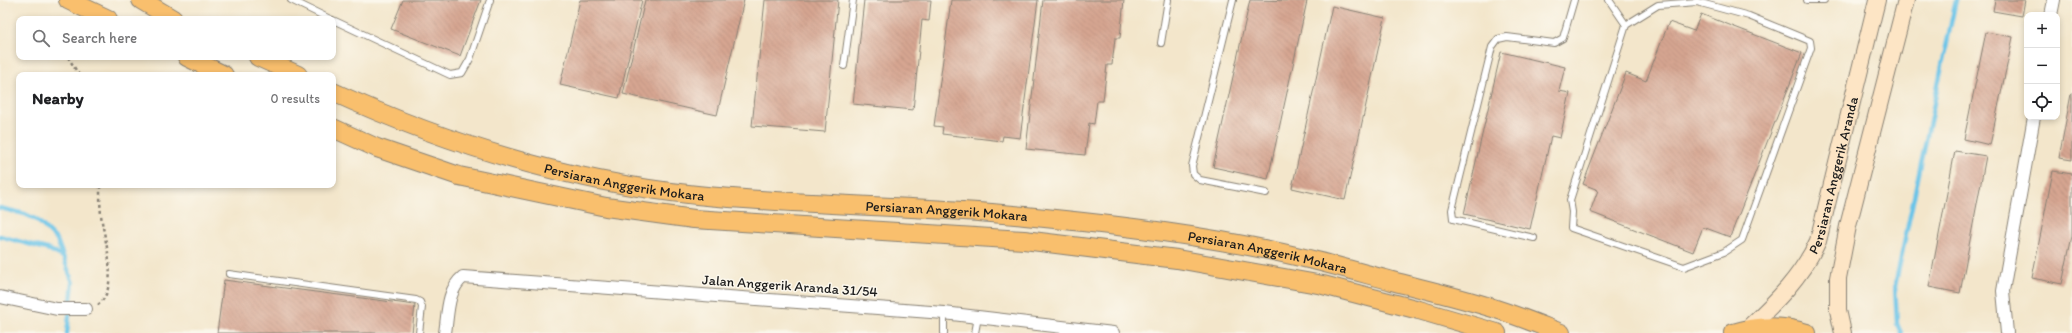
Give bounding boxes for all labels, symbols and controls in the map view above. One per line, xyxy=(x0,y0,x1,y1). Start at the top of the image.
map controls xyxy=(2024,12,2060,120)
button: + xyxy=(2024,12,2060,48)
search box xyxy=(16,16,336,60)
icon: search xyxy=(30,27,52,49)
text: Search here xyxy=(62,29,137,47)
button: − xyxy=(2024,48,2060,84)
button: locate xyxy=(2024,84,2060,120)
text: Nearby xyxy=(32,88,84,108)
text: 0 results xyxy=(270,91,320,106)
street label: Persiaran Anggerik Aranda xyxy=(1804,94,1862,257)
street label: Persiaran Anggerik Mokara xyxy=(542,159,705,204)
street label: Persiaran Anggerik Mokara xyxy=(865,197,1029,225)
street label: Persiaran Anggerik Mokara xyxy=(1187,227,1349,277)
street label: Jalan Anggerik Aranda 31/54 xyxy=(702,271,879,301)

